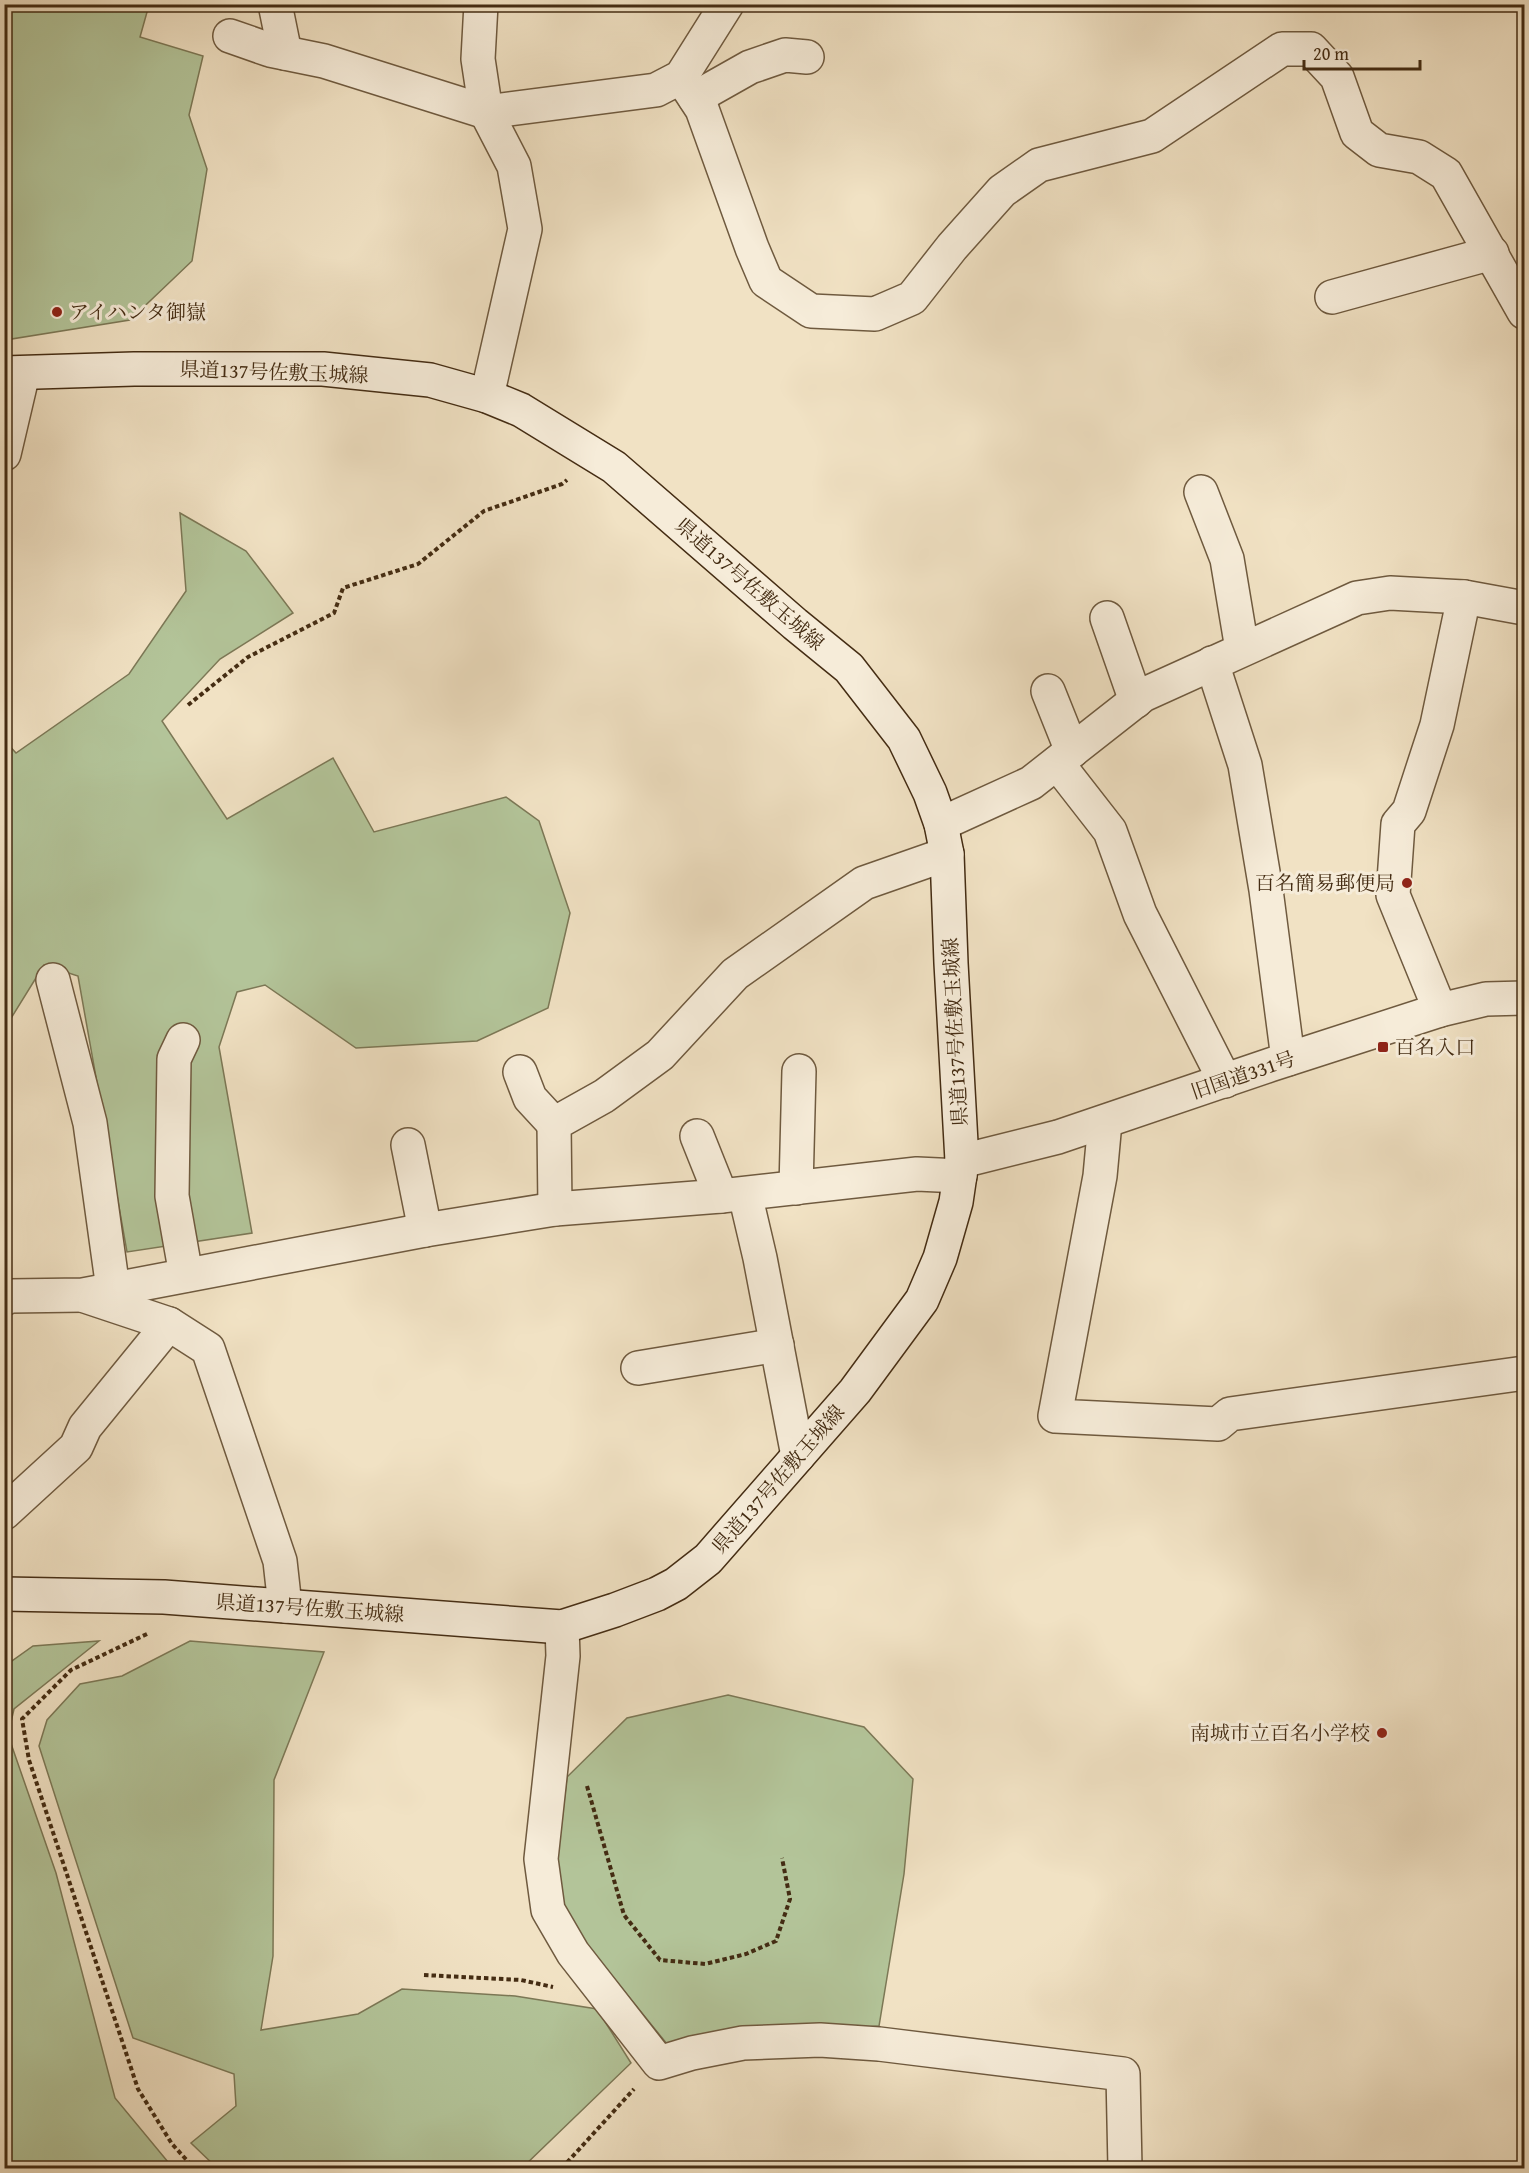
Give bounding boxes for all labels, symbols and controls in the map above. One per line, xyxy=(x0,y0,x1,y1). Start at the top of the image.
scale bar xyxy=(1304,33,1420,71)
text: 20 m xyxy=(1313,40,1349,67)
place label: アイハンタ御嶽 xyxy=(69,297,206,326)
marker: アイハンタ御嶽 xyxy=(50,305,64,319)
street label: 県道137号佐敷玉城線 xyxy=(179,354,369,389)
street label: 県道137号佐敷玉城線 xyxy=(670,511,831,657)
place label: 百名簡易郵便局 xyxy=(1255,868,1395,897)
marker: 百名簡易郵便局 xyxy=(1400,876,1414,890)
street label: 県道137号佐敷玉城線 xyxy=(935,937,974,1127)
place label: 百名入口 xyxy=(1395,1032,1475,1061)
marker: 百名入口 xyxy=(1376,1040,1390,1054)
street label: 旧国道331号 xyxy=(1187,1043,1299,1106)
street label: 県道137号佐敷玉城線 xyxy=(705,1398,851,1559)
street label: 県道137号佐敷玉城線 xyxy=(215,1586,405,1629)
place label: 南城市立百名小学校 xyxy=(1190,1718,1370,1747)
marker: 南城市立百名小学校 xyxy=(1375,1726,1389,1740)

